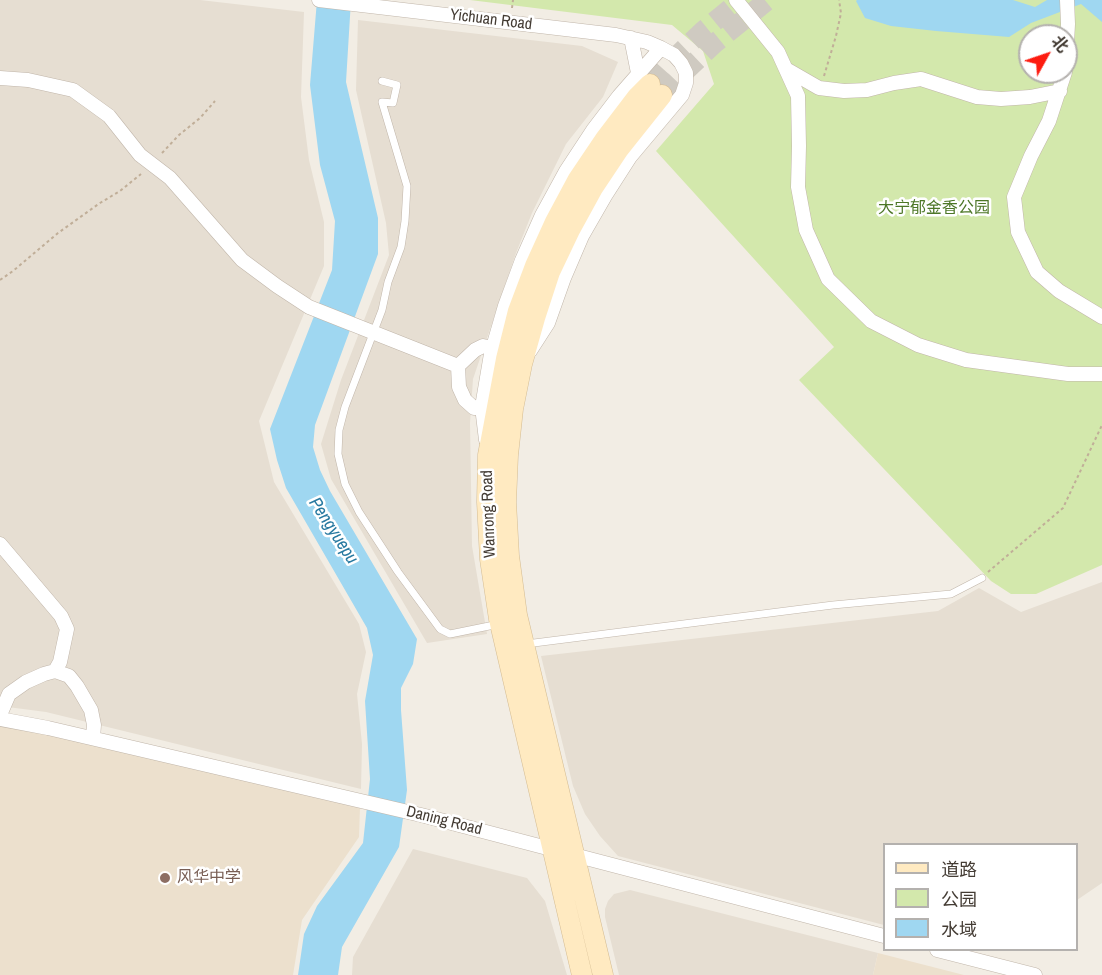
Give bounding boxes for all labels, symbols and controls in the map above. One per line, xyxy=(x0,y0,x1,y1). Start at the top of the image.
street label: Yichuan Road xyxy=(449,5,533,35)
north arrow xyxy=(1018,24,1078,84)
text: 北 xyxy=(1047,31,1074,57)
park label: 大宁郁金香公园 xyxy=(878,199,990,219)
street label: Wanrong Road xyxy=(478,470,500,558)
water label: Pengyuepu xyxy=(304,494,362,568)
street label: Daning Road xyxy=(404,802,484,840)
legend xyxy=(883,843,1078,951)
text: 道路 xyxy=(941,857,977,882)
place label: 风华中学 xyxy=(177,868,241,888)
marker: 风华中学 xyxy=(158,871,172,885)
text: 公园 xyxy=(941,887,977,912)
text: 水域 xyxy=(941,917,977,942)

